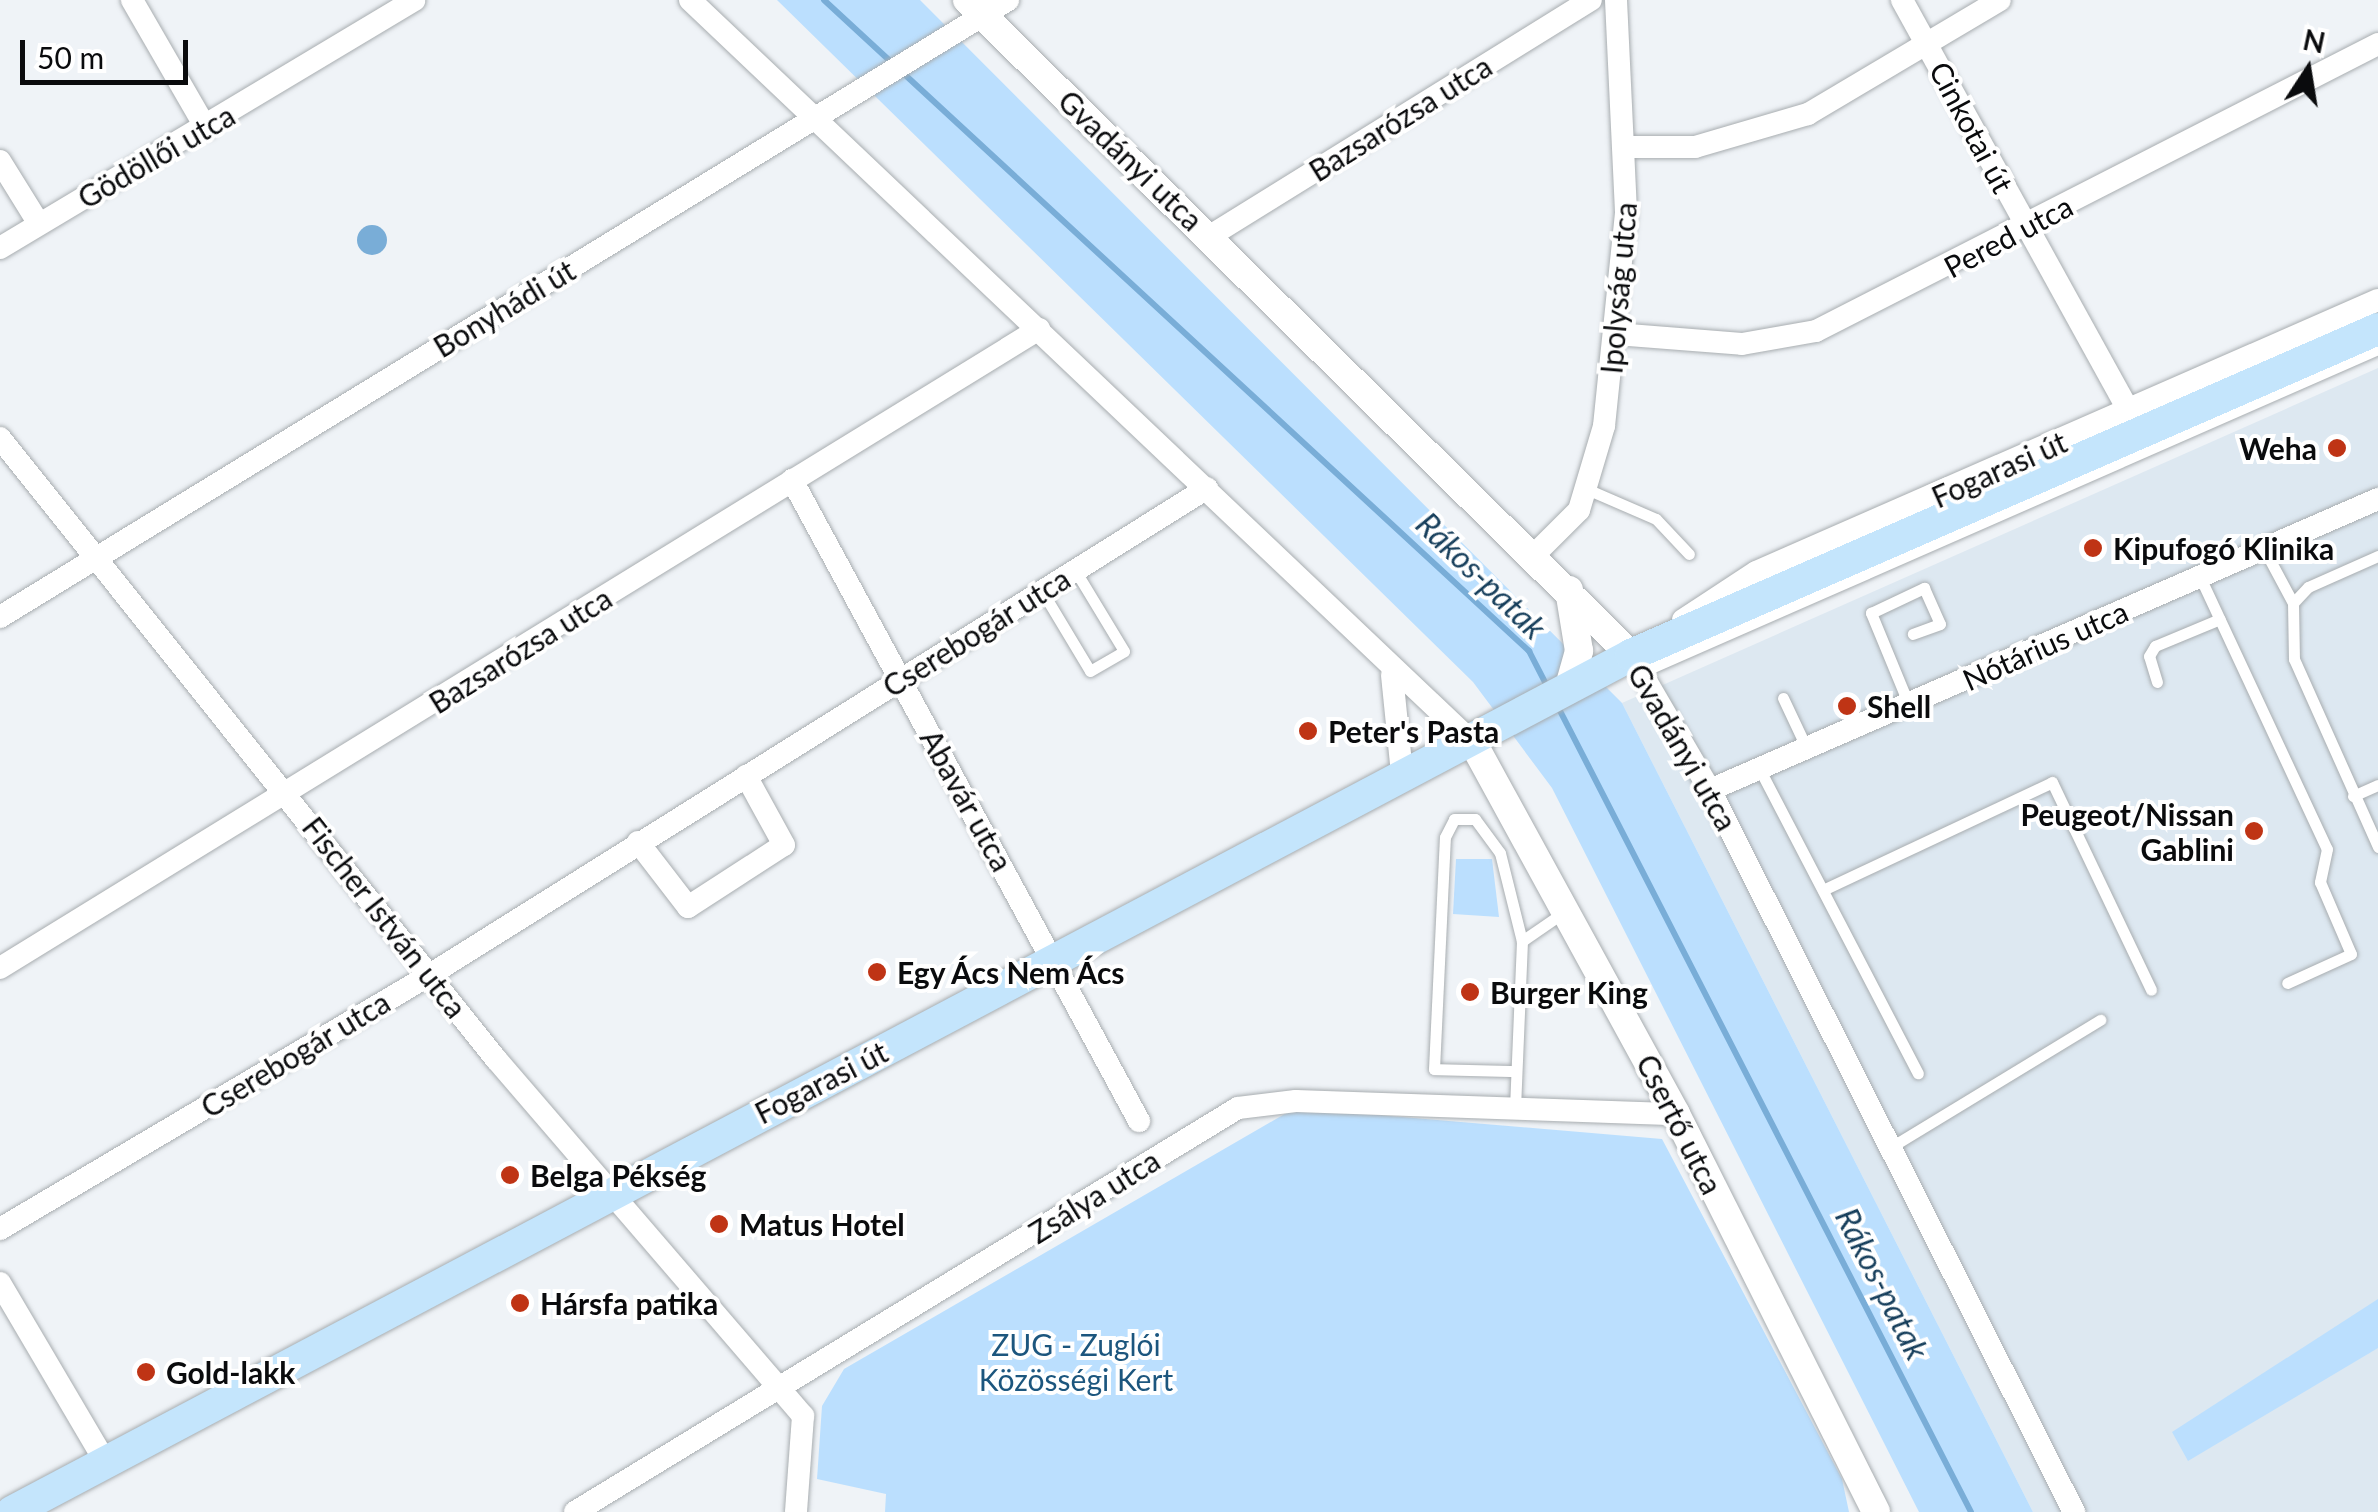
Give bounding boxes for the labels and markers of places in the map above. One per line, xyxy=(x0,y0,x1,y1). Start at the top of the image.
place label: Weha xyxy=(2239,430,2317,466)
marker: Weha xyxy=(2326,437,2348,459)
place label: Kipufogó Klinika xyxy=(2113,530,2334,566)
marker: Kipufogó Klinika xyxy=(2082,537,2104,559)
place label: Shell xyxy=(1867,688,1931,724)
marker: Shell xyxy=(1836,695,1858,717)
place label: Peter's Pasta xyxy=(1328,713,1499,749)
marker: Peter's Pasta xyxy=(1297,720,1319,742)
place label: Peugeot/Nissan Gablini xyxy=(2020,796,2234,866)
marker: Peugeot/Nissan Gablini xyxy=(2243,820,2265,842)
place label: Egy Ács Nem Ács xyxy=(897,954,1127,990)
marker: Egy Ács Nem Ács xyxy=(866,961,888,983)
place label: Burger King xyxy=(1490,974,1648,1010)
marker: Burger King xyxy=(1459,981,1481,1003)
place label: Belga Pékség xyxy=(530,1157,706,1193)
marker: Belga Pékség xyxy=(499,1164,521,1186)
place label: Matus Hotel xyxy=(739,1206,905,1242)
marker: Matus Hotel xyxy=(708,1213,730,1235)
place label: Hársfa patika xyxy=(540,1285,718,1321)
marker: Hársfa patika xyxy=(509,1292,531,1314)
place label: Gold-lakk xyxy=(166,1354,295,1390)
marker: Gold-lakk xyxy=(135,1361,157,1383)

